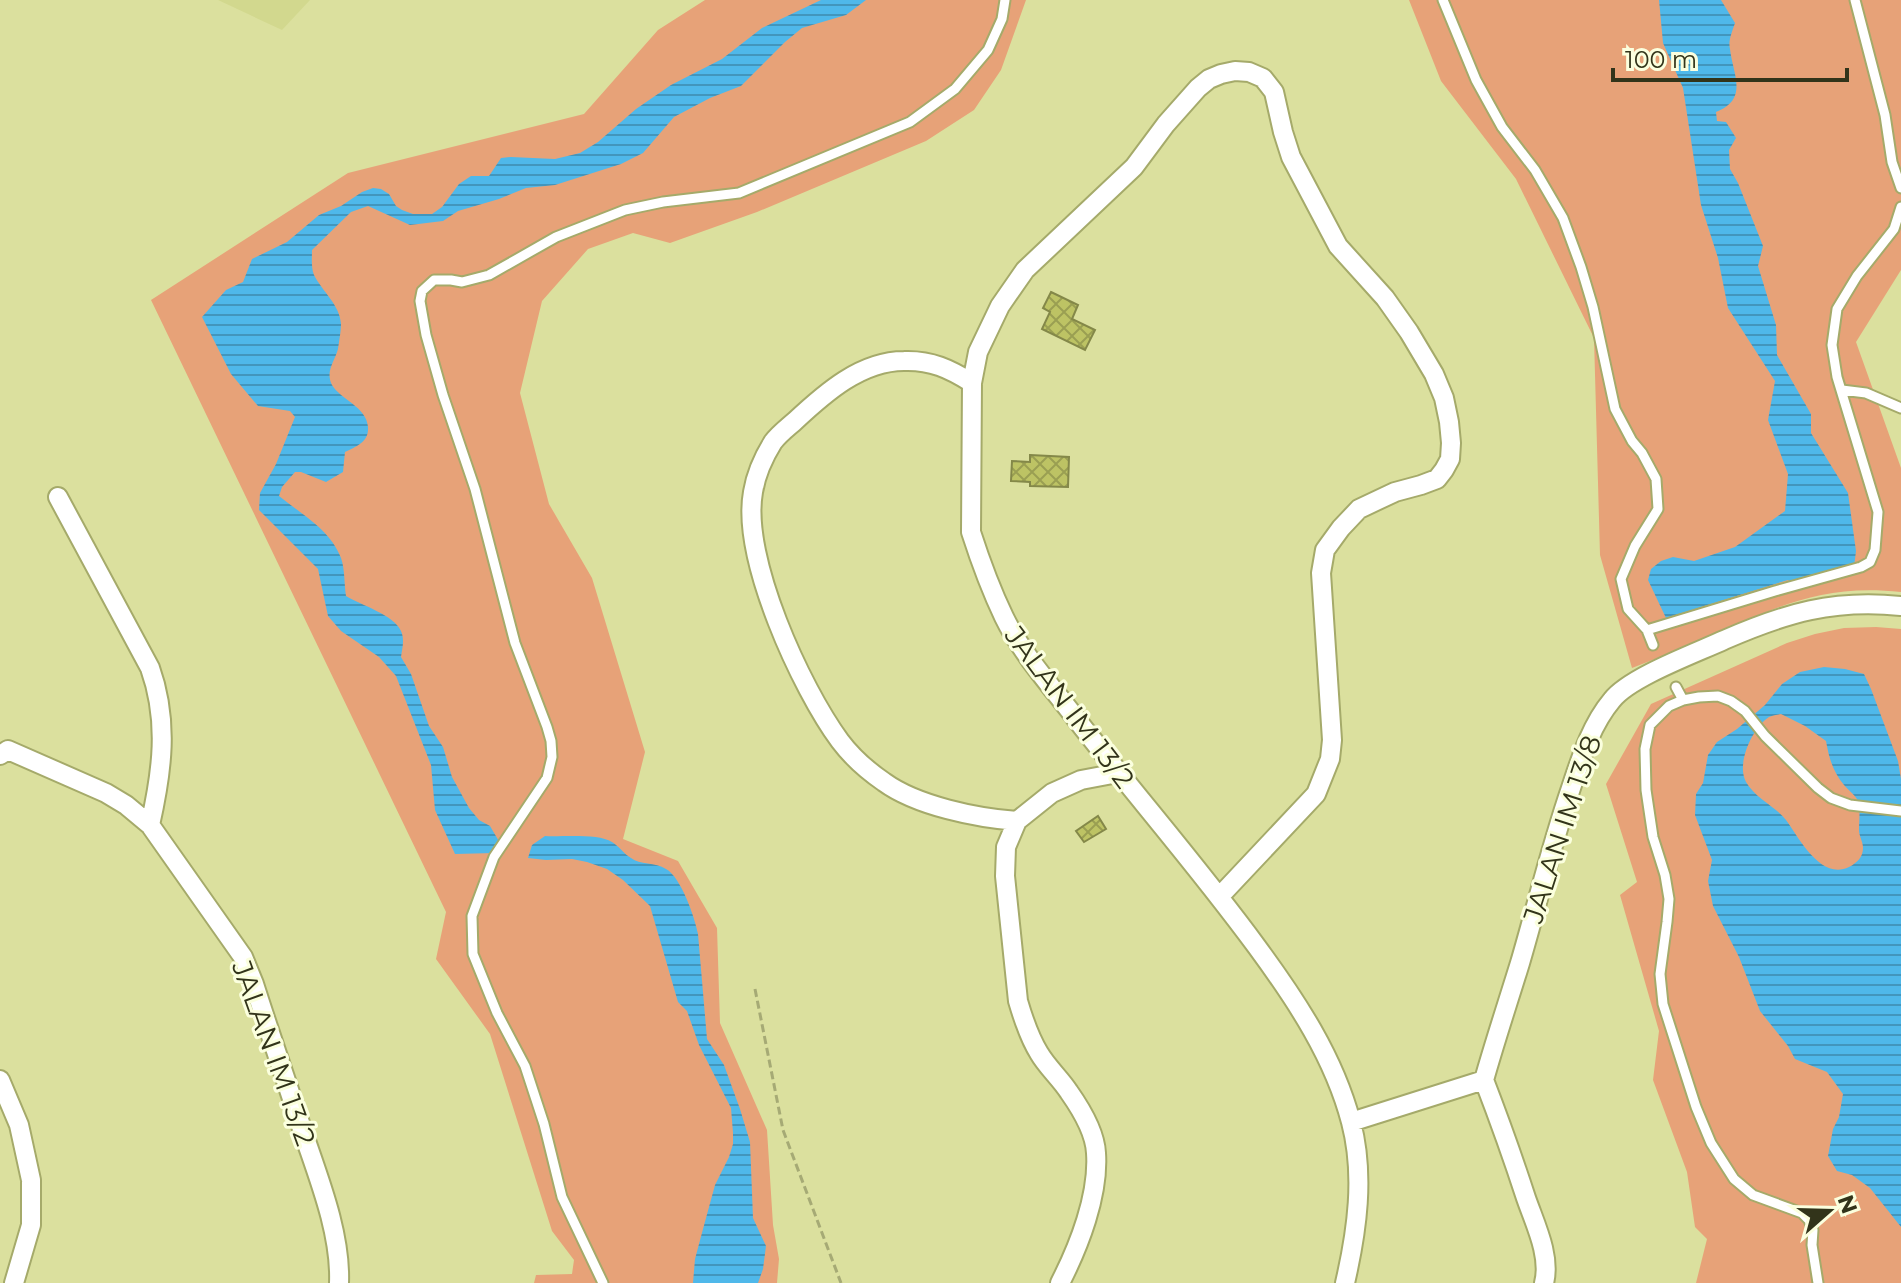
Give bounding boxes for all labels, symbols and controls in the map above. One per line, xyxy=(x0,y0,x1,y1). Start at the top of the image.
scale bar xyxy=(1613,32,1847,82)
text: 100 m xyxy=(1625,45,1697,74)
street label: JALAN IM 13/2 xyxy=(997,618,1142,795)
street label: JALAN IM 13/8 xyxy=(1515,731,1608,928)
street label: JALAN IM 13/2 xyxy=(224,955,323,1150)
north arrow xyxy=(1789,1171,1869,1251)
text: N xyxy=(1832,1191,1863,1217)

